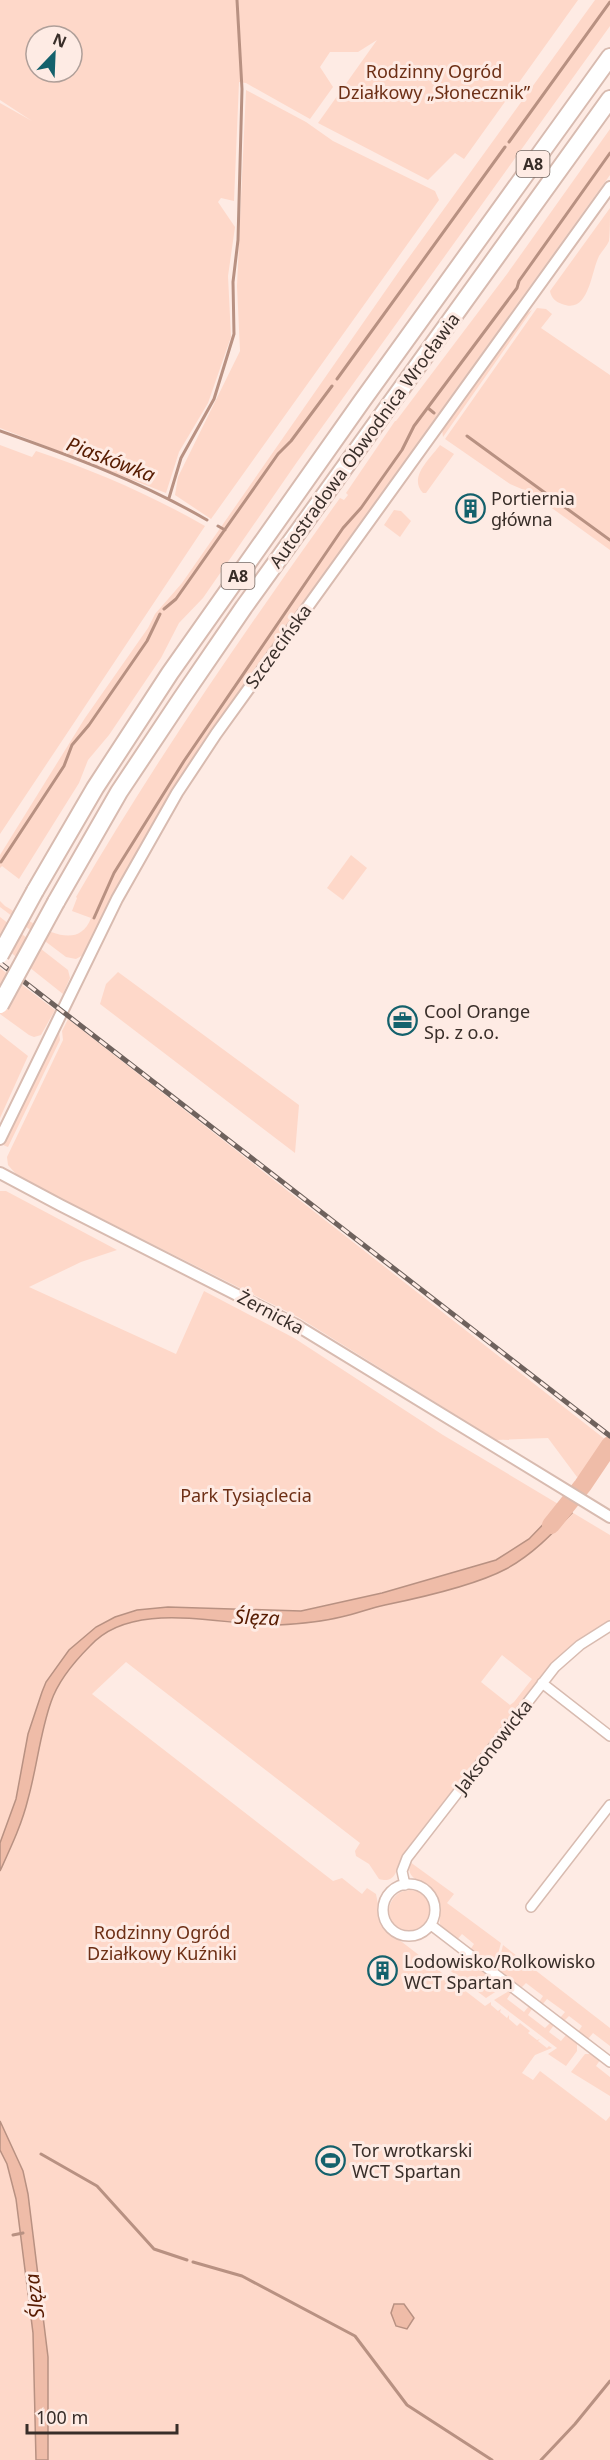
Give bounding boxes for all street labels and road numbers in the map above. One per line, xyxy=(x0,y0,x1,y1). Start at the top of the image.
road number: A8 xyxy=(516,151,550,177)
street label: Autostradowa Obwodnica Wrocławia xyxy=(263,308,465,572)
road number: A8 xyxy=(222,563,254,589)
street label: Szczecińska xyxy=(239,599,317,693)
street label: Żernicka xyxy=(234,1285,308,1339)
street label: Jaksonowicka xyxy=(448,1694,537,1799)

